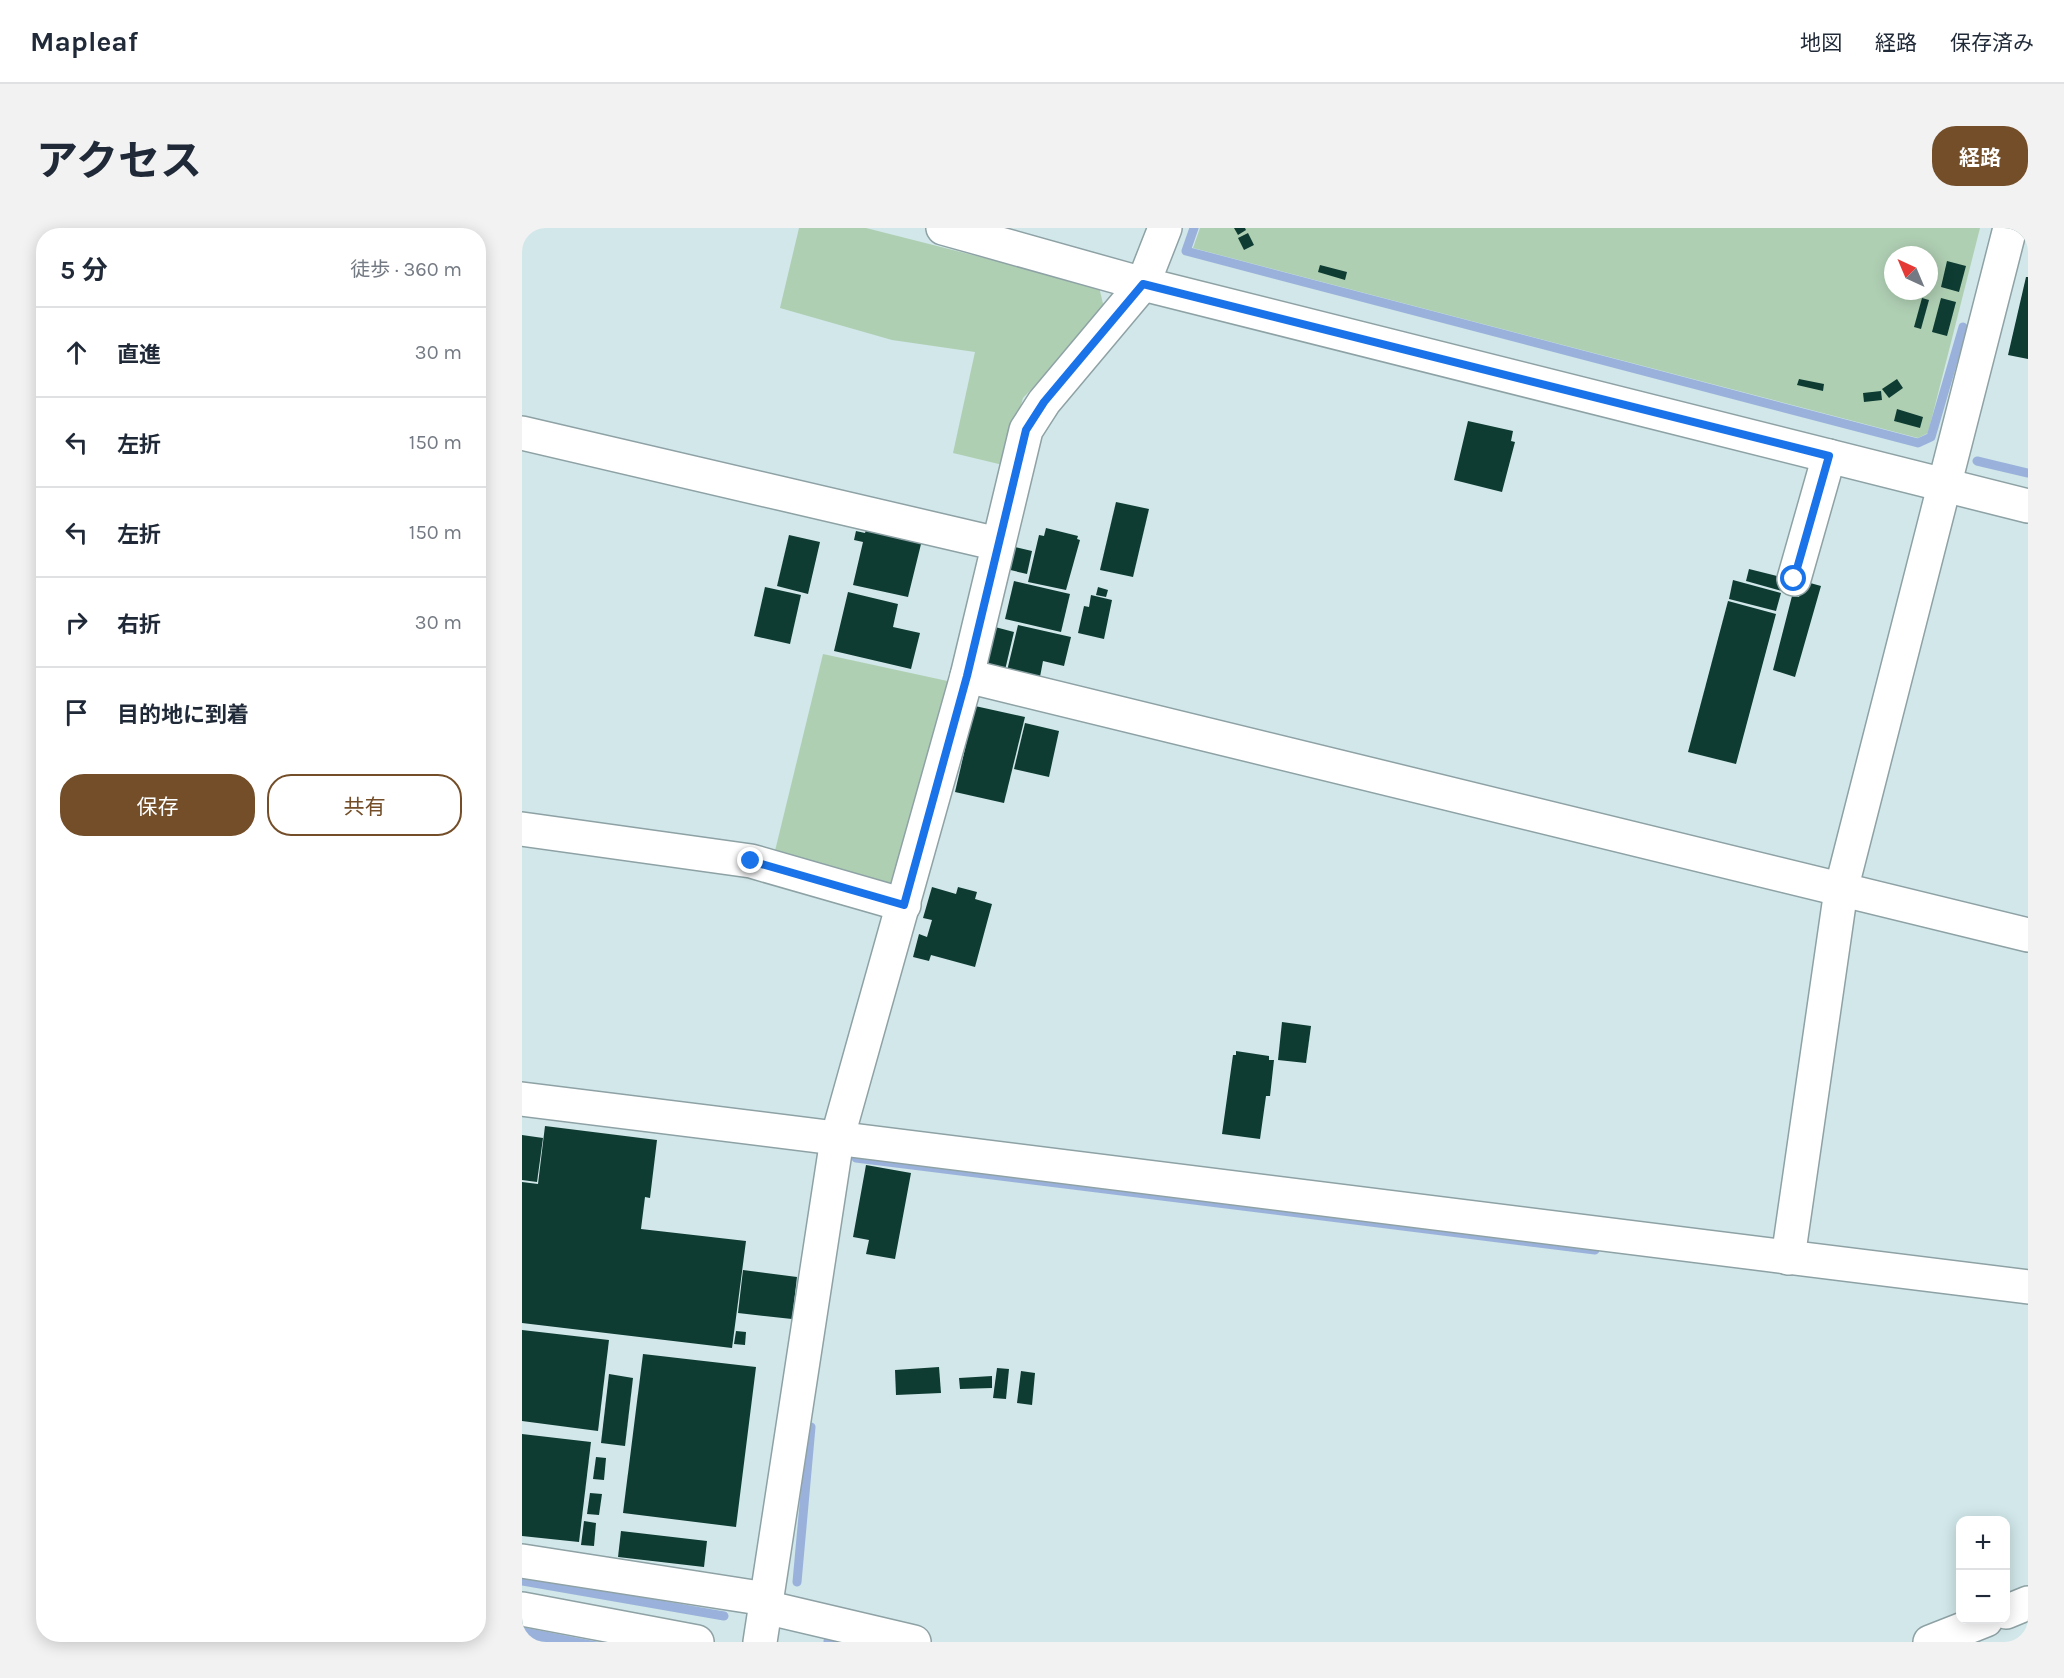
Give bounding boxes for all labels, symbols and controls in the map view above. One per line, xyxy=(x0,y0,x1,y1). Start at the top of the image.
text: Mapleaf xyxy=(30,25,138,58)
text: 地図 xyxy=(1800,31,1842,55)
text: 経路 xyxy=(1875,31,1917,55)
text: 保存済み xyxy=(1950,31,2034,55)
button: 経路 xyxy=(1932,126,2028,186)
text: アクセス xyxy=(36,136,202,186)
north arrow xyxy=(1884,246,1938,300)
text: 5 分 xyxy=(60,255,108,286)
text: 徒歩 · 360 m xyxy=(350,258,462,281)
icon: ahead xyxy=(60,336,93,369)
text: 30 m xyxy=(415,341,462,364)
text: 直進 xyxy=(117,342,161,368)
icon: left xyxy=(60,426,93,459)
text: 150 m xyxy=(409,431,462,454)
text: 左折 xyxy=(117,432,161,458)
icon: left xyxy=(60,516,93,549)
text: 150 m xyxy=(409,521,462,544)
text: 左折 xyxy=(117,522,161,548)
route start xyxy=(1780,565,1806,591)
icon: right xyxy=(60,606,93,639)
text: 30 m xyxy=(415,611,462,634)
text: 右折 xyxy=(117,612,161,638)
icon: arrive xyxy=(60,696,93,729)
text: 目的地に到着 xyxy=(117,702,249,728)
button: 保存 xyxy=(60,774,255,836)
button: 共有 xyxy=(267,774,462,836)
route end xyxy=(737,847,763,873)
map controls xyxy=(1956,1516,2010,1624)
button: + xyxy=(1956,1516,2010,1570)
button: − xyxy=(1956,1570,2010,1624)

